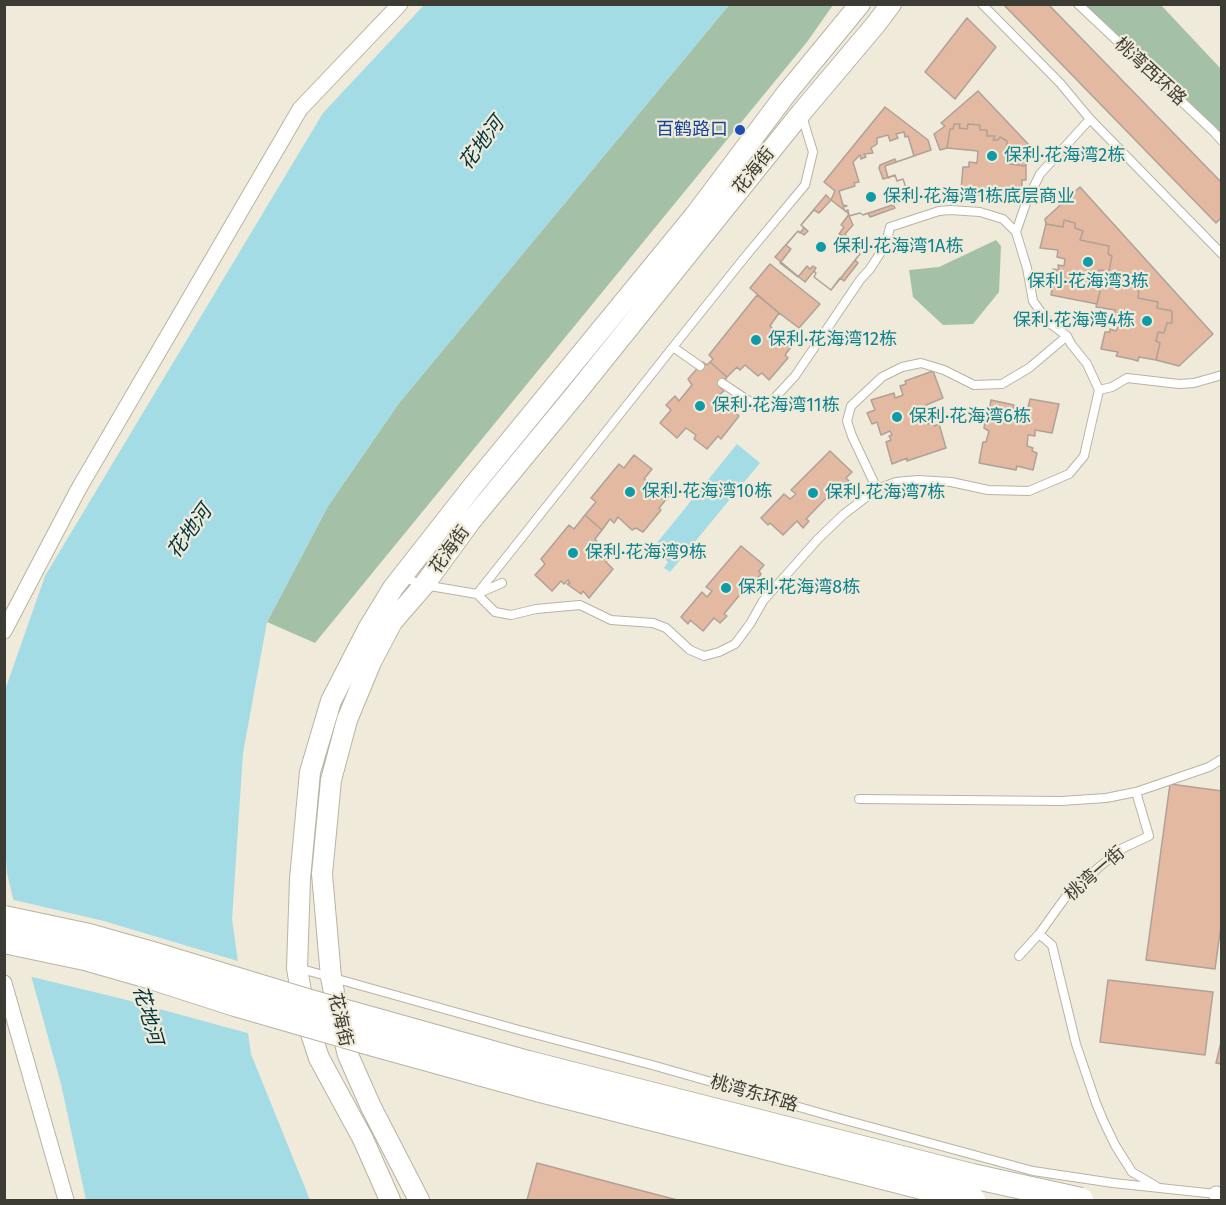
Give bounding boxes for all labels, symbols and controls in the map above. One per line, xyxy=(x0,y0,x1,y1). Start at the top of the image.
street label: 桃湾西环路 xyxy=(1110,33,1190,111)
water label: 花地河 xyxy=(454,113,510,175)
place label: 百鹤路口 xyxy=(656,119,728,141)
marker: 百鹤路口 xyxy=(733,123,747,137)
street label: 花海街 xyxy=(729,143,779,199)
place label: 保利·花海湾2栋 xyxy=(1004,145,1125,167)
marker: 保利·花海湾2栋 xyxy=(985,149,999,163)
place label: 保利·花海湾1栋底层商业 xyxy=(883,186,1075,208)
marker: 保利·花海湾1栋底层商业 xyxy=(864,190,878,204)
place label: 保利·花海湾1A栋 xyxy=(833,236,963,258)
marker: 保利·花海湾1A栋 xyxy=(814,240,828,254)
marker: 保利·花海湾3栋 xyxy=(1081,255,1095,269)
place label: 保利·花海湾3栋 xyxy=(1027,271,1149,293)
place label: 保利·花海湾4栋 xyxy=(1013,310,1135,332)
marker: 保利·花海湾4栋 xyxy=(1140,314,1154,328)
place label: 保利·花海湾12栋 xyxy=(768,329,897,351)
marker: 保利·花海湾12栋 xyxy=(749,333,763,347)
place label: 保利·花海湾11栋 xyxy=(712,395,840,417)
marker: 保利·花海湾11栋 xyxy=(693,399,707,413)
place label: 保利·花海湾6栋 xyxy=(909,406,1031,428)
marker: 保利·花海湾6栋 xyxy=(890,410,904,424)
place label: 保利·花海湾10栋 xyxy=(642,481,772,503)
place label: 保利·花海湾7栋 xyxy=(825,482,945,504)
marker: 保利·花海湾10栋 xyxy=(623,485,637,499)
marker: 保利·花海湾7栋 xyxy=(806,486,820,500)
water label: 花地河 xyxy=(163,501,217,563)
street label: 花海街 xyxy=(425,522,475,578)
place label: 保利·花海湾9栋 xyxy=(585,542,707,564)
marker: 保利·花海湾9栋 xyxy=(566,546,580,560)
place label: 保利·花海湾8栋 xyxy=(738,577,860,599)
marker: 保利·花海湾8栋 xyxy=(719,581,733,595)
street label: 桃湾一街 xyxy=(1061,842,1129,906)
water label: 花地河 xyxy=(127,983,167,1047)
street label: 花海街 xyxy=(323,991,357,1049)
street label: 桃湾东环路 xyxy=(708,1071,800,1117)

